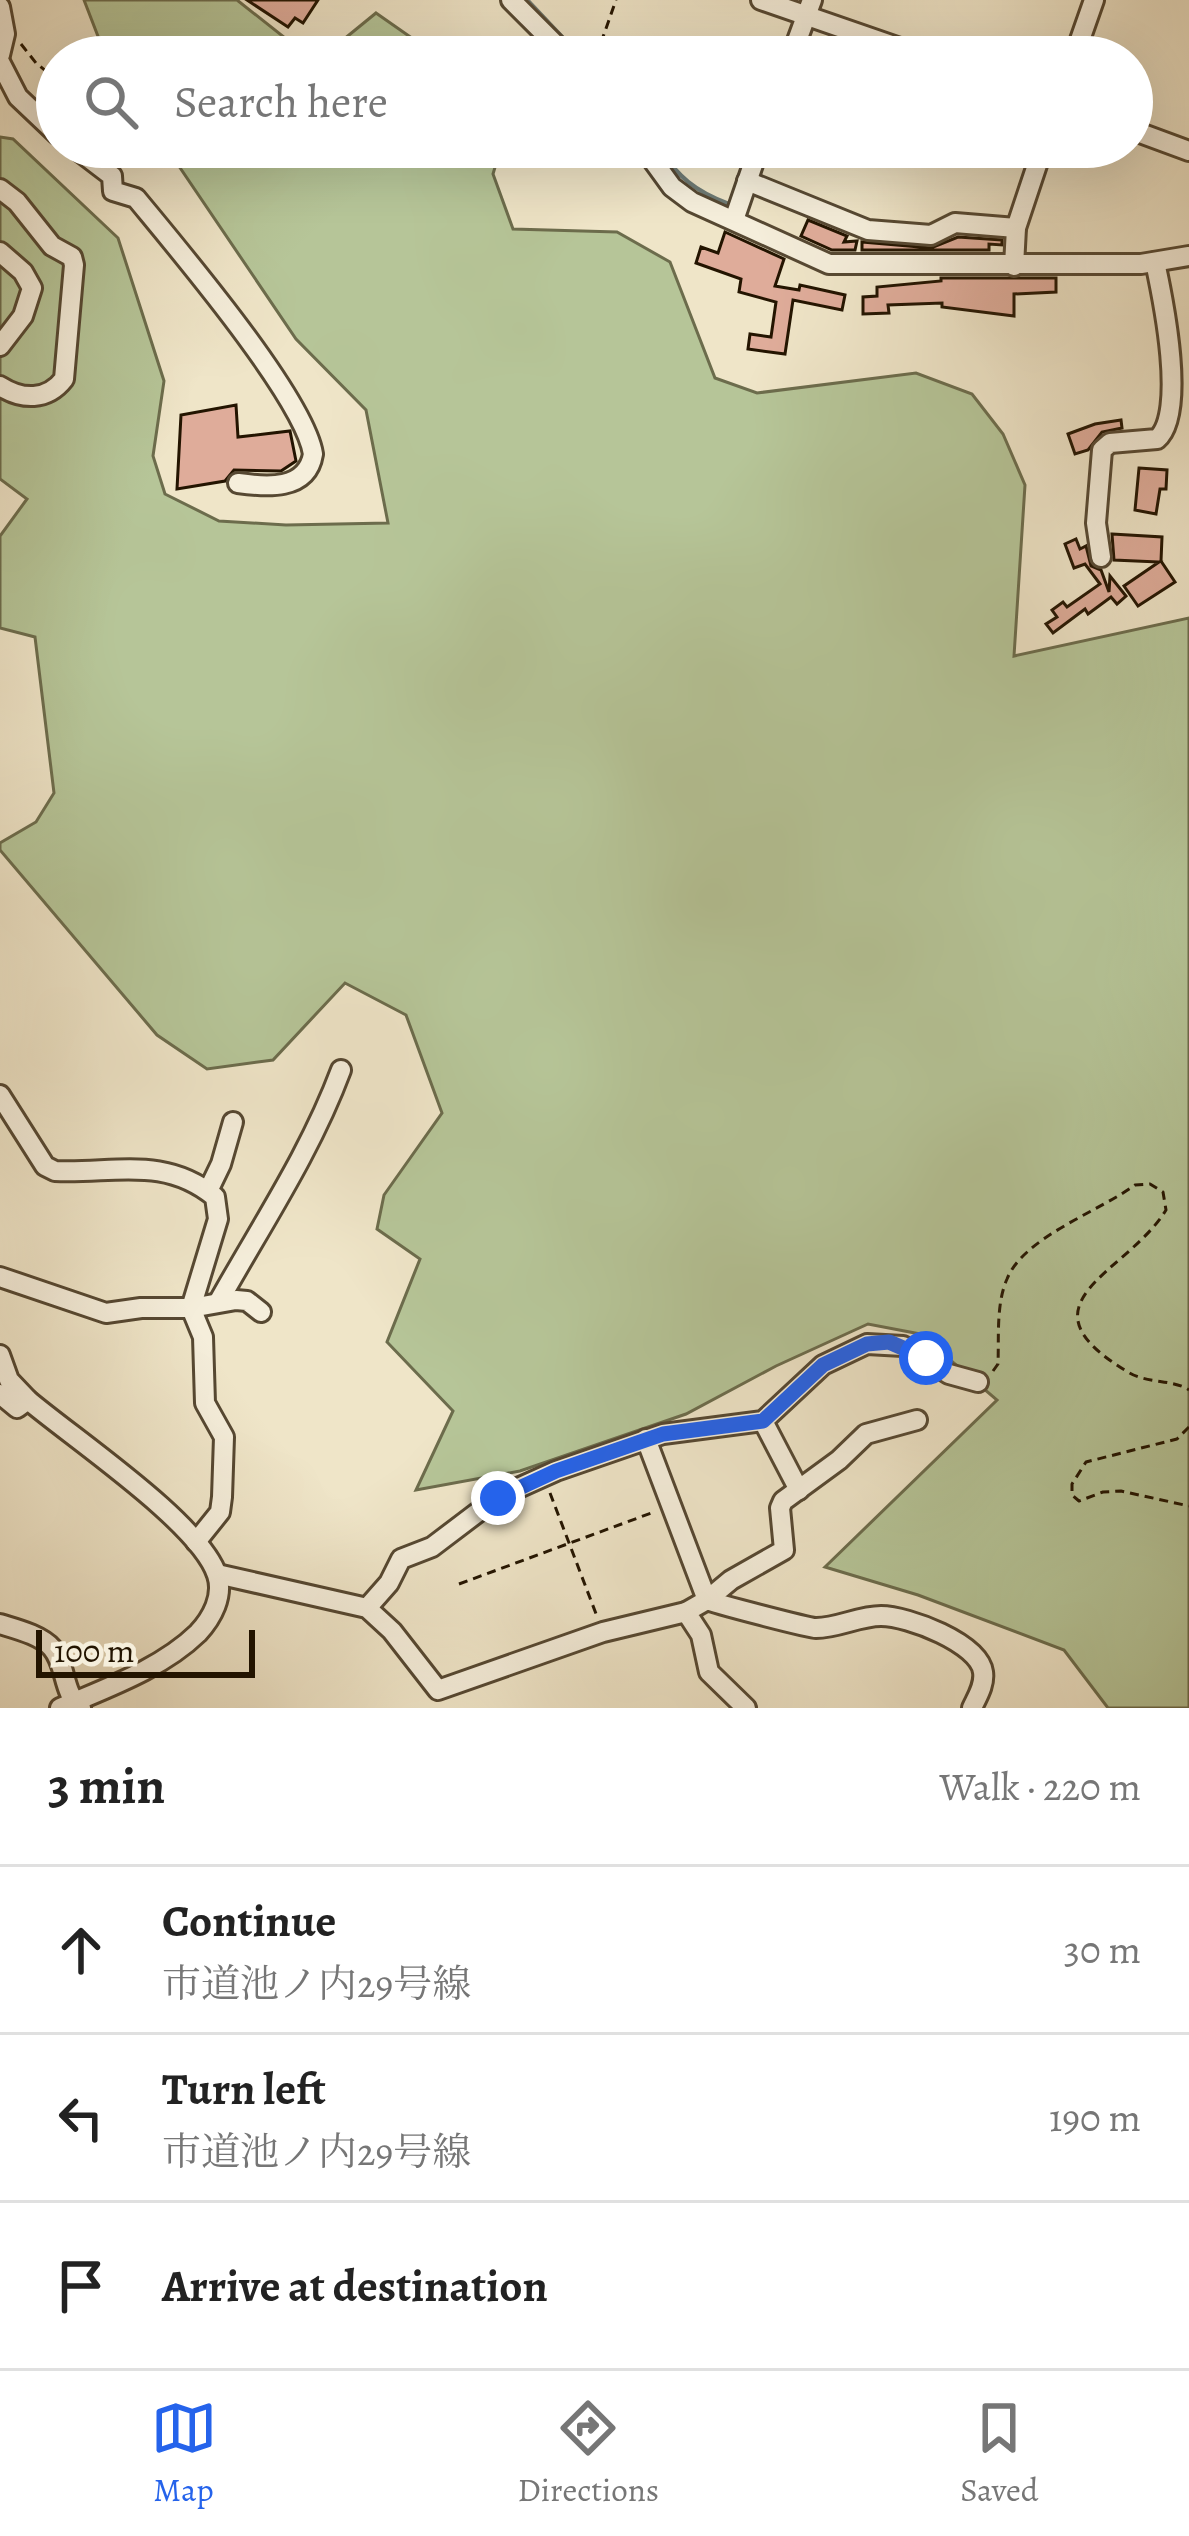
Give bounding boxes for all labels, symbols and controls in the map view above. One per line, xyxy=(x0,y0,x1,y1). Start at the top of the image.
search box xyxy=(36,36,1153,168)
icon: search xyxy=(78,69,144,135)
text: Search here xyxy=(174,71,388,133)
route start xyxy=(899,1331,953,1385)
route end xyxy=(471,1471,525,1525)
scale bar xyxy=(36,1624,255,1677)
text: 100 m xyxy=(54,1628,134,1673)
text: 3 min xyxy=(48,1751,165,1821)
text: Walk · 220 m xyxy=(940,1760,1141,1813)
text: Continue xyxy=(162,1890,336,1952)
icon: ahead xyxy=(48,1917,114,1983)
text: 30 m xyxy=(1064,1923,1141,1976)
text: 市道池ノ内29号線 xyxy=(162,1957,471,2010)
text: Turn left xyxy=(162,2058,326,2120)
icon: left xyxy=(48,2085,114,2151)
text: 190 m xyxy=(1049,2091,1141,2144)
text: 市道池ノ内29号線 xyxy=(162,2125,471,2178)
icon: arrive xyxy=(48,2253,114,2319)
text: Arrive at destination xyxy=(162,2255,548,2317)
tab: Map xyxy=(151,2395,217,2512)
tab: Directions xyxy=(518,2395,659,2512)
tab: Saved xyxy=(960,2395,1038,2512)

